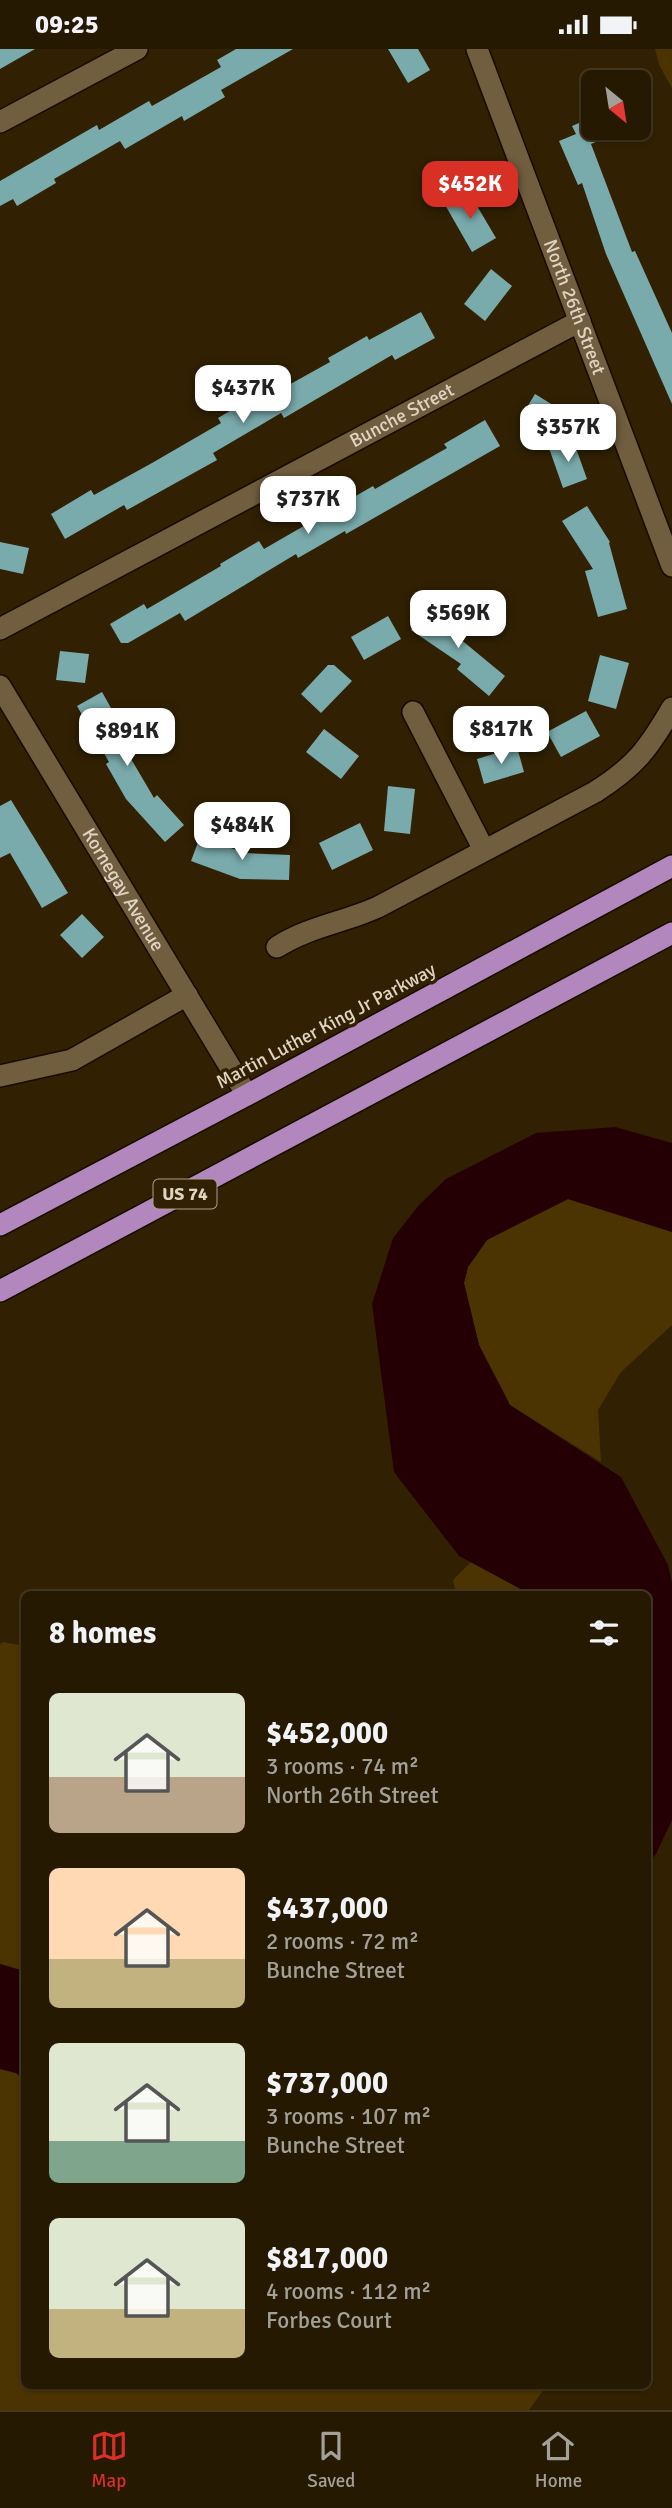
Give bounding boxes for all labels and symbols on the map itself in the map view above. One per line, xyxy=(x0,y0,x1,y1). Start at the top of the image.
north arrow xyxy=(581,70,651,140)
pin: $452K xyxy=(421,162,519,221)
street label: North 26th Street xyxy=(538,236,611,379)
pin: $437K xyxy=(194,365,292,425)
street label: Bunche Street xyxy=(346,378,459,453)
pin: $357K xyxy=(519,405,617,464)
pin: $737K xyxy=(259,477,357,536)
pin: $569K xyxy=(409,591,507,650)
pin: $817K xyxy=(452,707,550,766)
pin: $891K xyxy=(78,709,176,768)
pin: $484K xyxy=(193,803,291,862)
street label: Kornegay Avenue xyxy=(77,824,169,956)
street label: Martin Luther King Jr Parkway xyxy=(212,958,440,1094)
road number: US 74 xyxy=(154,1179,216,1209)

